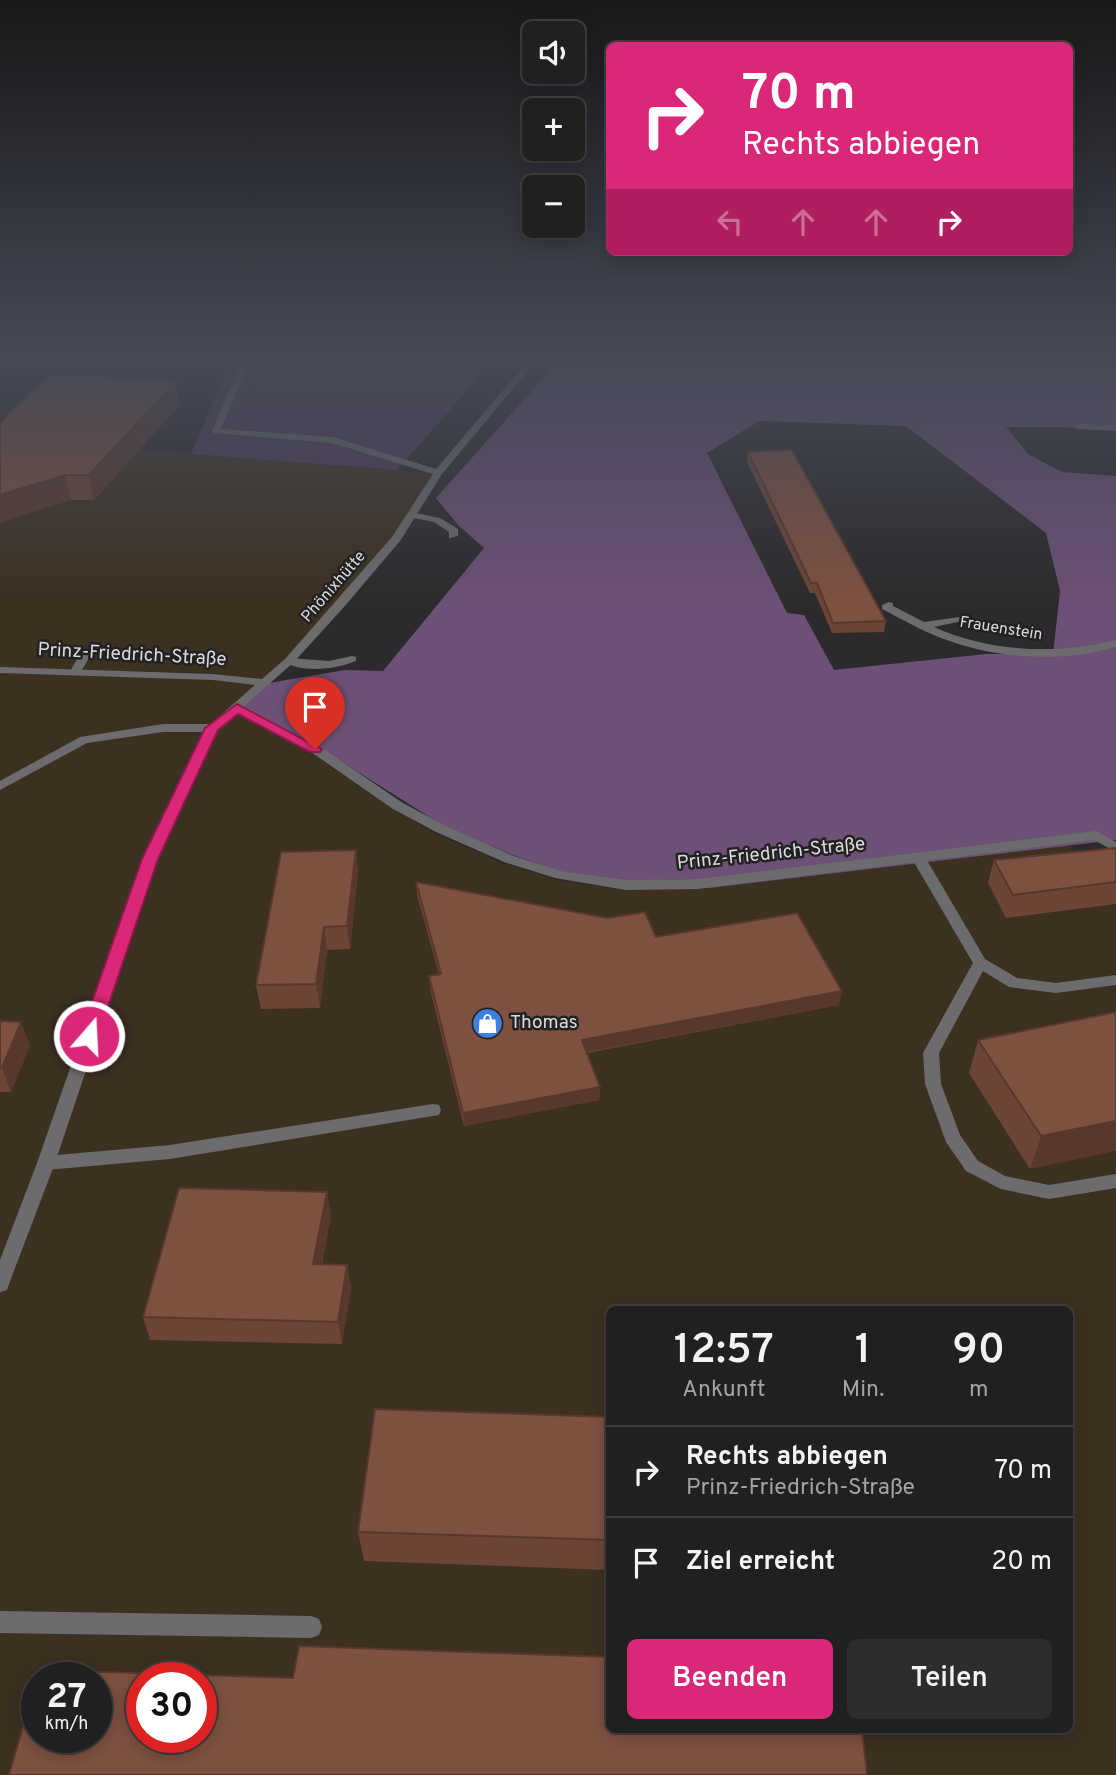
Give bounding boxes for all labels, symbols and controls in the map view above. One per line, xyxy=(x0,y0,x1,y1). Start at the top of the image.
map controls xyxy=(522,21,585,238)
button: sound xyxy=(522,21,585,84)
text: 70 m xyxy=(742,65,856,127)
icon: right xyxy=(627,70,718,161)
button: + xyxy=(522,98,585,161)
text: Rechts abbiegen xyxy=(742,126,980,166)
button: − xyxy=(522,175,585,238)
icon: left xyxy=(711,203,749,241)
icon: ahead xyxy=(784,203,822,241)
icon: ahead xyxy=(857,203,895,241)
icon: right xyxy=(930,203,968,241)
street label: Phönixhütte xyxy=(298,547,370,627)
street label: Frauenstein xyxy=(958,613,1044,645)
street label: Prinz-Friedrich-Straße xyxy=(37,638,227,672)
pin xyxy=(285,677,345,749)
icon: arrive xyxy=(296,688,334,726)
street label: Prinz-Friedrich-Straße xyxy=(676,832,866,876)
position arrow xyxy=(52,999,126,1073)
shop icon: Thomas xyxy=(470,1006,504,1040)
place label: Thomas xyxy=(510,1011,578,1035)
text: 12:57 xyxy=(674,1325,774,1378)
text: 1 xyxy=(855,1325,871,1378)
text: 90 xyxy=(952,1325,1005,1378)
text: Ankunft xyxy=(682,1376,765,1405)
text: Min. xyxy=(842,1376,884,1405)
text: m xyxy=(969,1376,988,1405)
text: Rechts abbiegen xyxy=(686,1441,888,1474)
icon: right xyxy=(627,1453,665,1491)
text: 70 m xyxy=(994,1455,1052,1488)
text: Prinz-Friedrich-Straße xyxy=(686,1474,915,1503)
icon: arrive xyxy=(627,1544,665,1582)
text: Ziel erreicht xyxy=(686,1546,835,1579)
text: 20 m xyxy=(991,1546,1052,1579)
button: Beenden xyxy=(627,1639,833,1719)
button: Teilen xyxy=(847,1639,1052,1719)
speed limit sign: 30 xyxy=(126,1662,217,1753)
text: 27 xyxy=(47,1676,86,1720)
text: km/h xyxy=(45,1713,88,1736)

